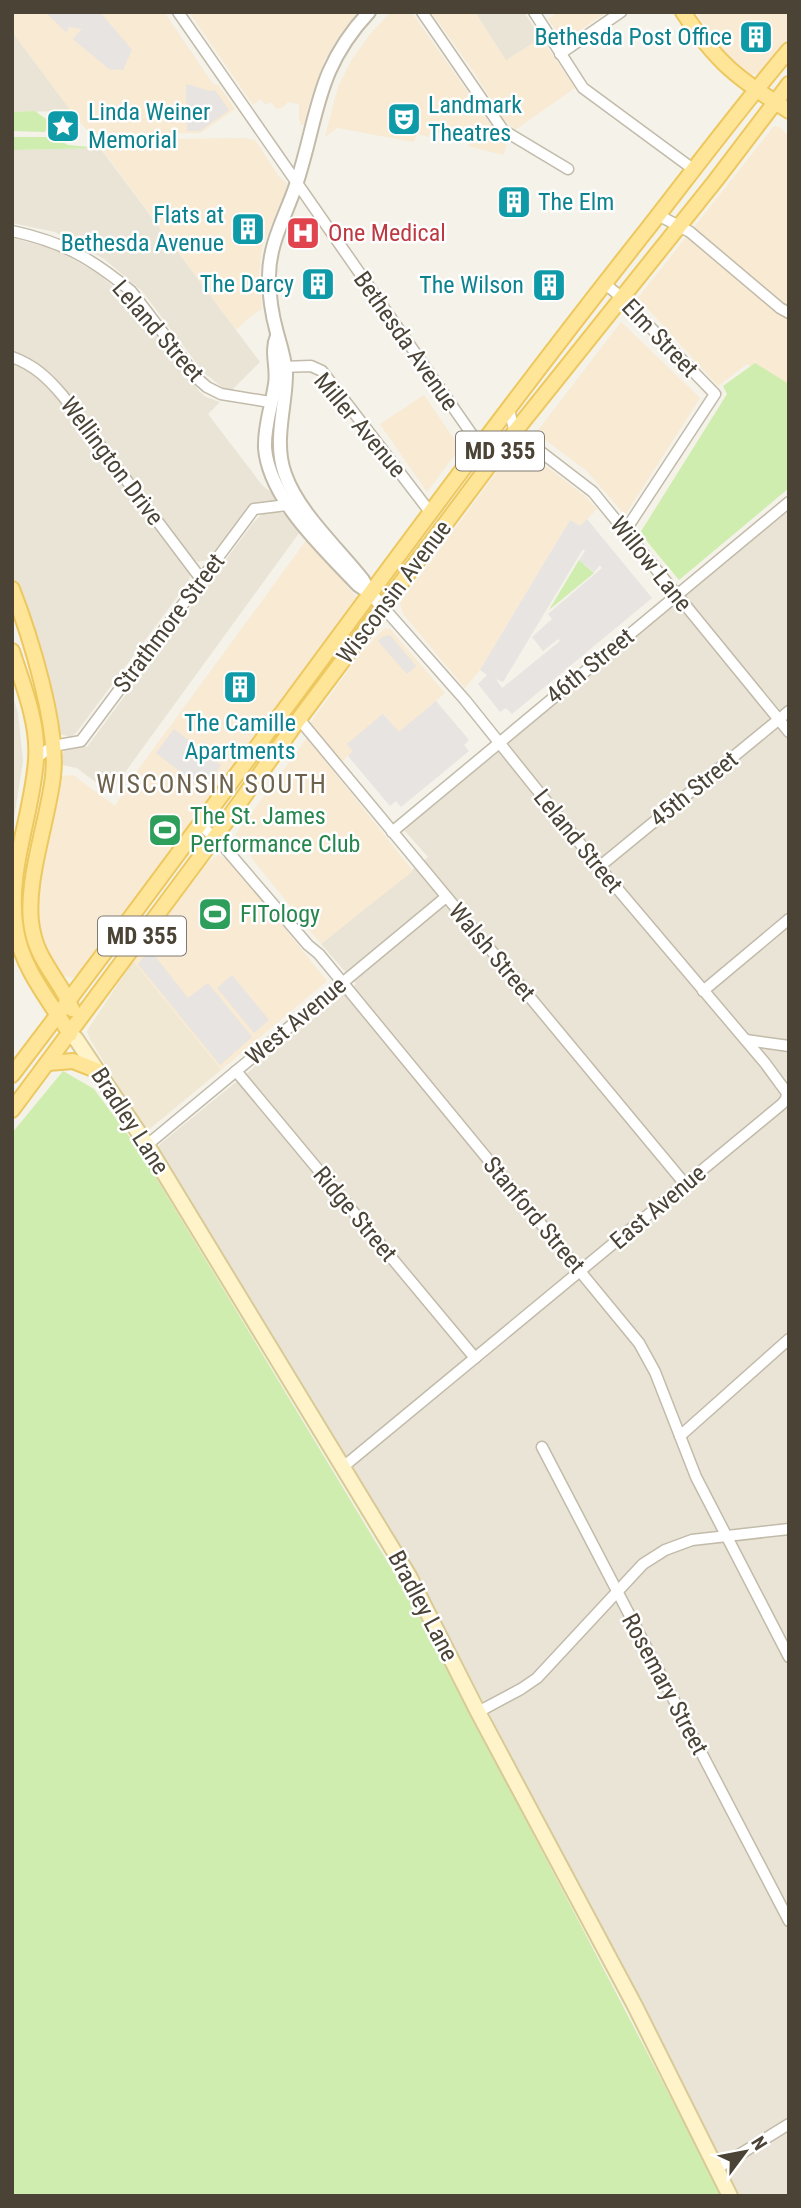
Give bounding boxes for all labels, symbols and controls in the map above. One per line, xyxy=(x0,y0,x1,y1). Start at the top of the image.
building icon: Bethesda Post Office xyxy=(737,18,775,56)
place label: Bethesda Post Office xyxy=(534,23,732,51)
place label: Landmark Theatres xyxy=(428,91,522,147)
place label: Linda Weiner Memorial xyxy=(88,98,210,154)
theatre icon: Landmark Theatres xyxy=(385,100,423,138)
place icon: Linda Weiner Memorial xyxy=(44,107,82,145)
building icon: The Elm xyxy=(495,183,533,221)
place label: The Elm xyxy=(538,188,614,216)
place label: Flats at Bethesda Avenue xyxy=(61,201,224,257)
building icon: Flats at Bethesda Avenue xyxy=(229,210,267,248)
hospital icon: One Medical xyxy=(284,214,322,252)
place label: One Medical xyxy=(328,219,446,247)
building icon: The Darcy xyxy=(299,265,337,303)
street label: Bethesda Avenue xyxy=(348,266,464,416)
building icon: The Wilson xyxy=(530,266,568,304)
place label: The Darcy xyxy=(200,270,294,298)
place label: The Wilson xyxy=(419,271,524,299)
street label: Leland Street xyxy=(106,275,210,387)
street label: Elm Street xyxy=(616,293,704,383)
street label: Miller Avenue xyxy=(308,367,412,483)
street label: Wellington Drive xyxy=(55,391,169,531)
road number: MD 355 xyxy=(456,432,544,471)
street label: Willow Lane xyxy=(604,511,698,617)
street label: Wisconsin Avenue xyxy=(331,515,457,669)
street label: Strathmore Street xyxy=(108,548,230,698)
street label: 46th Street xyxy=(541,622,639,710)
building icon: The Camille Apartments xyxy=(221,668,259,706)
place label: The Camille Apartments xyxy=(184,709,296,765)
street label: 45th Street xyxy=(645,745,743,833)
district label: WISCONSIN SOUTH xyxy=(96,769,328,799)
street label: Leland Street xyxy=(528,784,628,898)
place label: The St. James Performance Club xyxy=(190,802,360,858)
sports icon: The St. James Performance Club xyxy=(146,811,184,849)
sports icon: FITology xyxy=(196,895,234,933)
street label: Walsh Street xyxy=(443,897,541,1007)
place label: FITology xyxy=(240,900,320,928)
road number: MD 355 xyxy=(98,917,186,956)
street label: West Avenue xyxy=(240,971,352,1071)
street label: Bradley Lane xyxy=(85,1063,175,1179)
street label: Stanford Street xyxy=(477,1151,591,1279)
street label: East Avenue xyxy=(605,1159,711,1255)
street label: Ridge Street xyxy=(307,1161,403,1267)
street label: Bradley Lane xyxy=(382,1546,464,1666)
street label: Rosemary Street xyxy=(616,1609,714,1759)
north arrow xyxy=(710,2117,780,2187)
text: N xyxy=(746,2132,772,2154)

